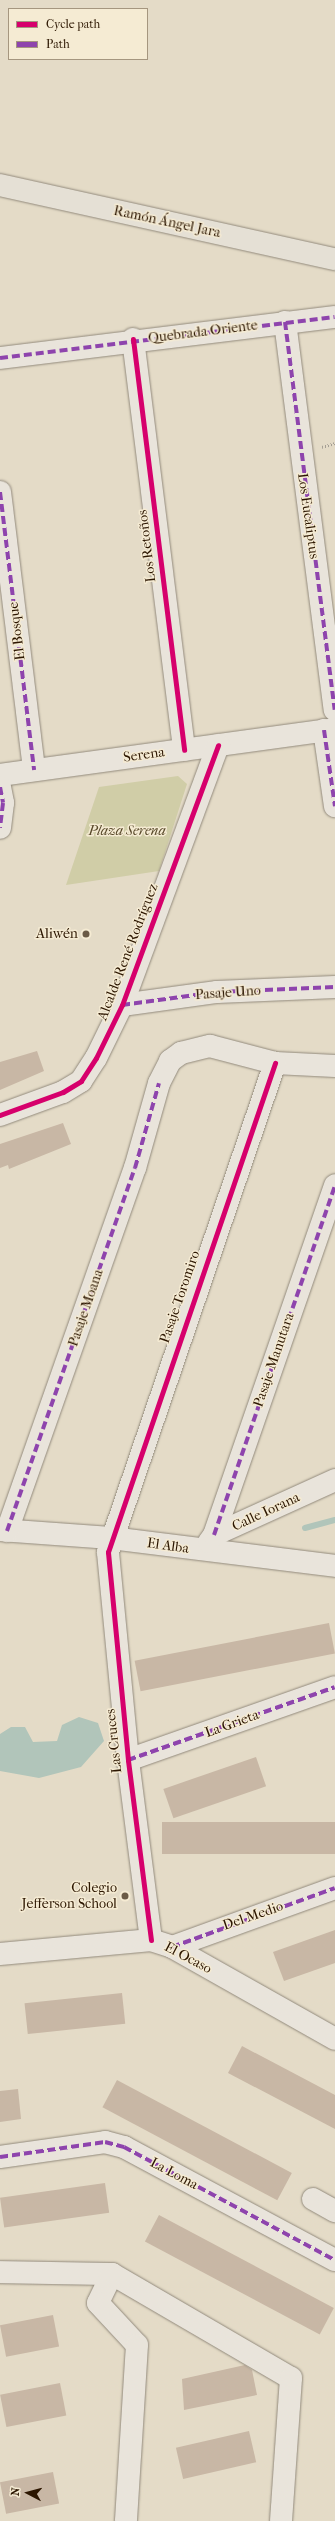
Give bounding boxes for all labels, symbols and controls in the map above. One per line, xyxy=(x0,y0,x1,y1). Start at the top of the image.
legend xyxy=(8,8,148,60)
text: Cycle path xyxy=(46,17,100,31)
text: Path xyxy=(46,37,70,51)
street label: Ramón Ángel Jara xyxy=(112,202,222,242)
street label: Quebrada Oriente xyxy=(147,317,259,347)
street label: Los Eucaliptus xyxy=(294,472,322,560)
street label: Los Retoños xyxy=(134,509,160,583)
street label: El Bosque xyxy=(5,601,29,661)
street label: Serena xyxy=(122,744,166,766)
park label: Plaza Serena xyxy=(88,823,166,839)
street label: Alcalde René Rodríguez xyxy=(94,881,162,1023)
place label: Aliwén xyxy=(36,926,78,942)
marker: Aliwén xyxy=(81,929,91,939)
street label: Pasaje Uno xyxy=(195,982,261,1004)
street label: Pasaje Toromiro xyxy=(156,1249,204,1345)
street label: Pasaje Moana xyxy=(65,1267,107,1349)
street label: Pasaje Manutara xyxy=(250,1310,298,1410)
street label: Calle Iorana xyxy=(229,1489,303,1535)
street label: El Alba xyxy=(146,1535,190,1557)
street label: La Grieta xyxy=(203,1706,261,1742)
street label: Las Cruces xyxy=(102,1708,126,1774)
place label: Colegio Jefferson School xyxy=(22,1880,117,1912)
marker: Colegio Jefferson School xyxy=(120,1891,130,1901)
street label: Del Medio xyxy=(221,1898,285,1934)
street label: El Ocaso xyxy=(161,1939,215,1977)
street label: La Loma xyxy=(147,2154,201,2194)
north arrow xyxy=(8,2473,48,2513)
text: N xyxy=(9,2487,22,2497)

